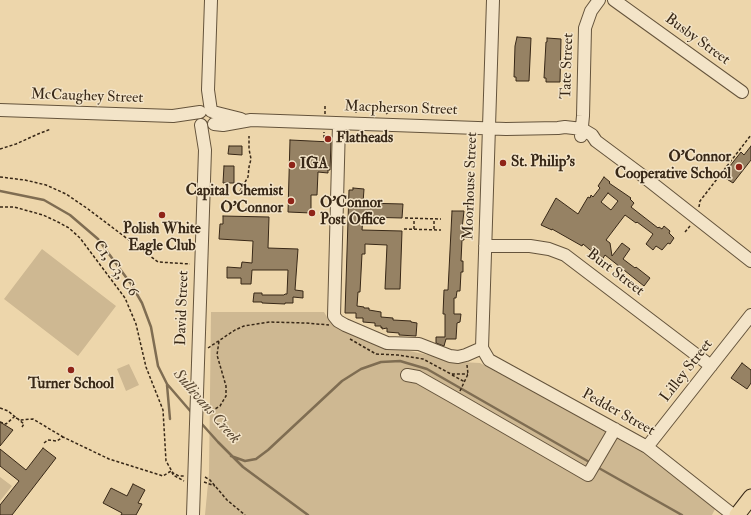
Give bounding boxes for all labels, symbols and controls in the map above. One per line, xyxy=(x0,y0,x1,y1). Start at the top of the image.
street label: Busby Street xyxy=(661,10,733,70)
street label: Tate Street xyxy=(558,33,578,99)
street label: McCaughey Street xyxy=(30,86,144,108)
street label: Macpherson Street xyxy=(344,98,458,120)
place label: Flatheads xyxy=(336,130,393,148)
street label: Moorhouse Street xyxy=(460,132,482,240)
marker: Flatheads xyxy=(323,134,333,144)
place label: O'Connor Cooperative School xyxy=(615,149,731,184)
place label: St. Philip's xyxy=(511,154,575,172)
place label: IGA xyxy=(300,156,328,174)
marker: St. Philip's xyxy=(498,158,508,168)
marker: IGA xyxy=(287,160,297,170)
marker: O'Connor Cooperative School xyxy=(734,162,744,172)
place label: Capital Chemist O'Connor xyxy=(186,183,283,218)
place label: O'Connor Post Office xyxy=(320,195,385,230)
marker: Capital Chemist O'Connor xyxy=(286,196,296,206)
marker: O'Connor Post Office xyxy=(307,208,317,218)
marker: Polish White Eagle Club xyxy=(157,210,167,220)
place label: Polish White Eagle Club xyxy=(123,221,201,256)
street label: C1, C3, C6 xyxy=(89,237,141,301)
street label: Burt Street xyxy=(583,246,647,300)
street label: David Street xyxy=(173,270,193,346)
street label: Lilley Street xyxy=(657,336,717,406)
marker: Turner School xyxy=(66,365,76,375)
water label: Sullivans Creek xyxy=(168,366,244,448)
place label: Turner School xyxy=(28,376,114,394)
street label: Pedder Street xyxy=(578,386,658,440)

